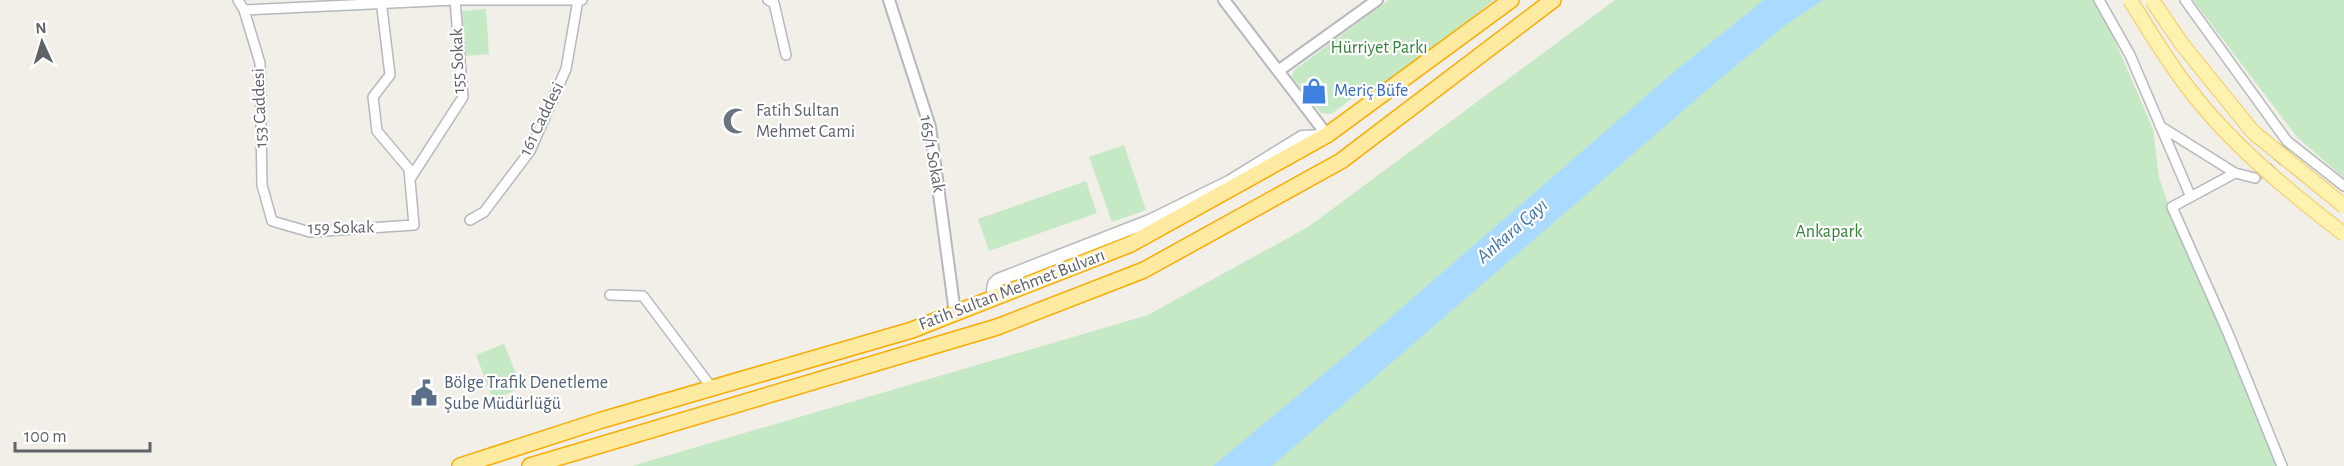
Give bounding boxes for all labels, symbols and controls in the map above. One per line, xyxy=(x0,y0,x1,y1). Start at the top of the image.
north arrow xyxy=(12,12,72,72)
text: N xyxy=(35,20,47,36)
street label: 155 Sokak xyxy=(448,27,468,94)
park label: Hürriyet Parkı xyxy=(1331,39,1427,57)
street label: 153 Caddesi xyxy=(250,68,270,148)
shop icon: Meriç Büfe xyxy=(1299,76,1329,106)
street label: 161 Caddesi xyxy=(516,79,568,159)
place label: Meriç Büfe xyxy=(1334,82,1408,100)
place label: Fatih Sultan Mehmet Cami xyxy=(756,102,855,141)
mosque icon: Fatih Sultan Mehmet Cami xyxy=(721,106,751,136)
street label: 165/1 Sokak xyxy=(916,114,948,195)
water label: Ankara Çayı xyxy=(1472,195,1551,268)
street label: 159 Sokak xyxy=(308,218,375,238)
park label: Ankapark xyxy=(1795,223,1863,241)
street label: Fatih Sultan Mehmet Bulvarı xyxy=(916,246,1108,334)
place label: Bölge Trafik Denetleme Şube Müdürlüğü xyxy=(444,374,608,413)
public building icon: Bölge Trafik Denetleme Şube Müdürlüğü xyxy=(409,378,439,408)
scale bar xyxy=(15,415,150,453)
text: 100 m xyxy=(24,428,67,446)

